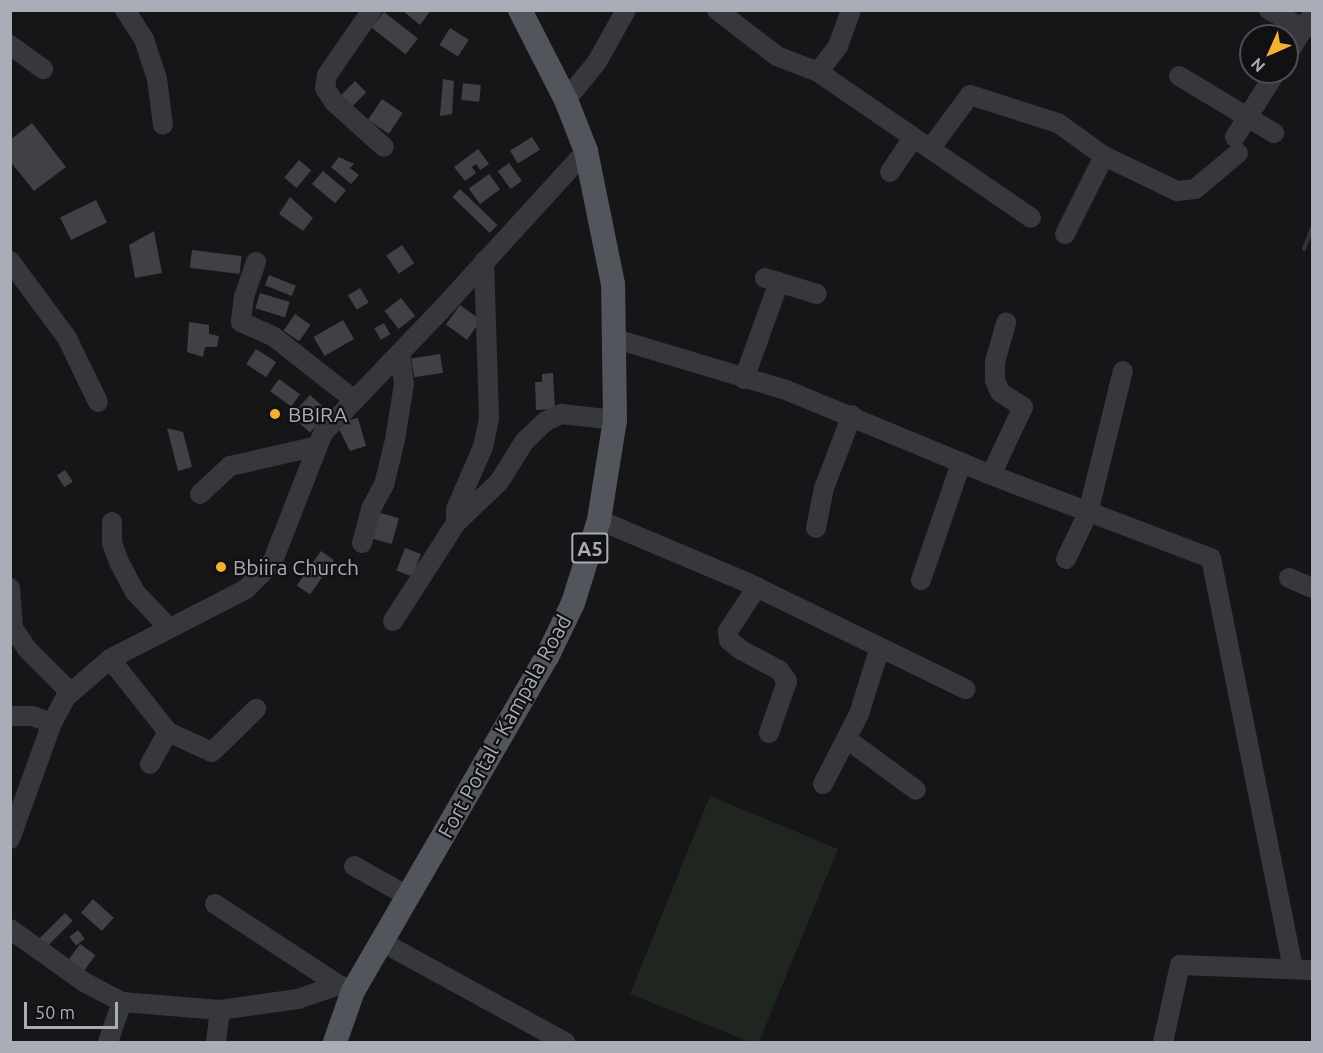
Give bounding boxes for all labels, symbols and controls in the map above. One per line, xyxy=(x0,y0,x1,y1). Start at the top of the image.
north arrow xyxy=(1239,24,1299,84)
text: N xyxy=(1247,55,1268,76)
place label: BBIRA xyxy=(288,401,347,427)
marker: BBIRA xyxy=(266,405,284,423)
road number: A5 xyxy=(570,531,610,565)
place label: Bbiira Church xyxy=(233,554,359,580)
marker: Bbiira Church xyxy=(214,560,228,574)
street label: Fort Portal - Kampala Road xyxy=(432,610,576,842)
scale bar xyxy=(27,990,122,1028)
text: 50 m xyxy=(35,1002,75,1022)

